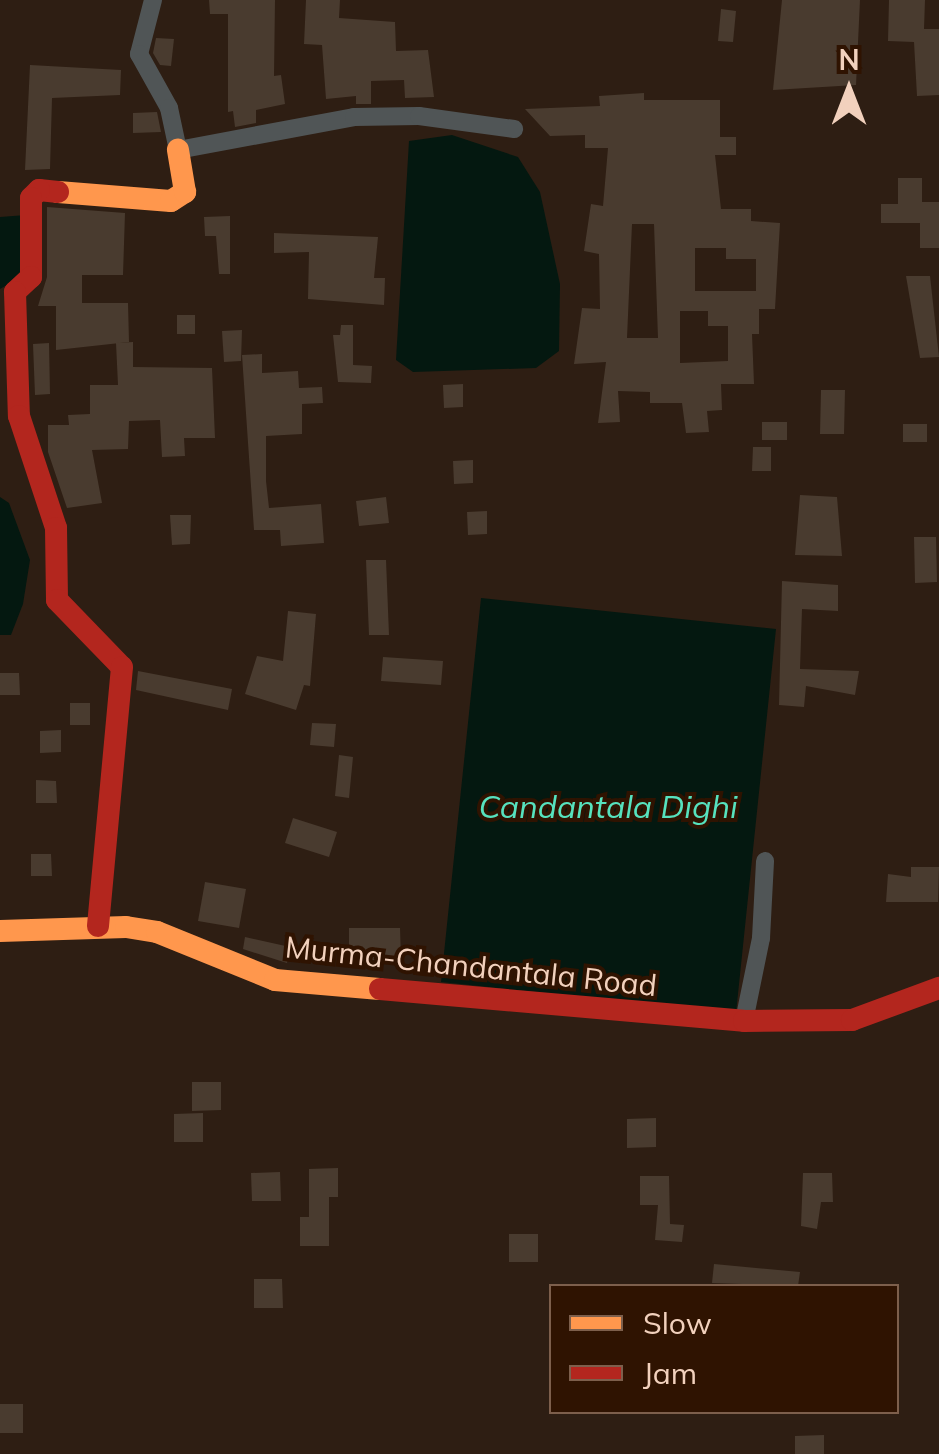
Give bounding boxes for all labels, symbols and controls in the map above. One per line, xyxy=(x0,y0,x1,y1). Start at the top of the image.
north arrow xyxy=(799,40,899,140)
text: N xyxy=(838,42,860,77)
water label: Candantala Dighi xyxy=(478,787,738,825)
street label: Murma-Chandantala Road xyxy=(283,929,659,1003)
legend xyxy=(549,1284,899,1414)
text: Slow xyxy=(643,1304,712,1342)
text: Jam xyxy=(643,1354,697,1392)

